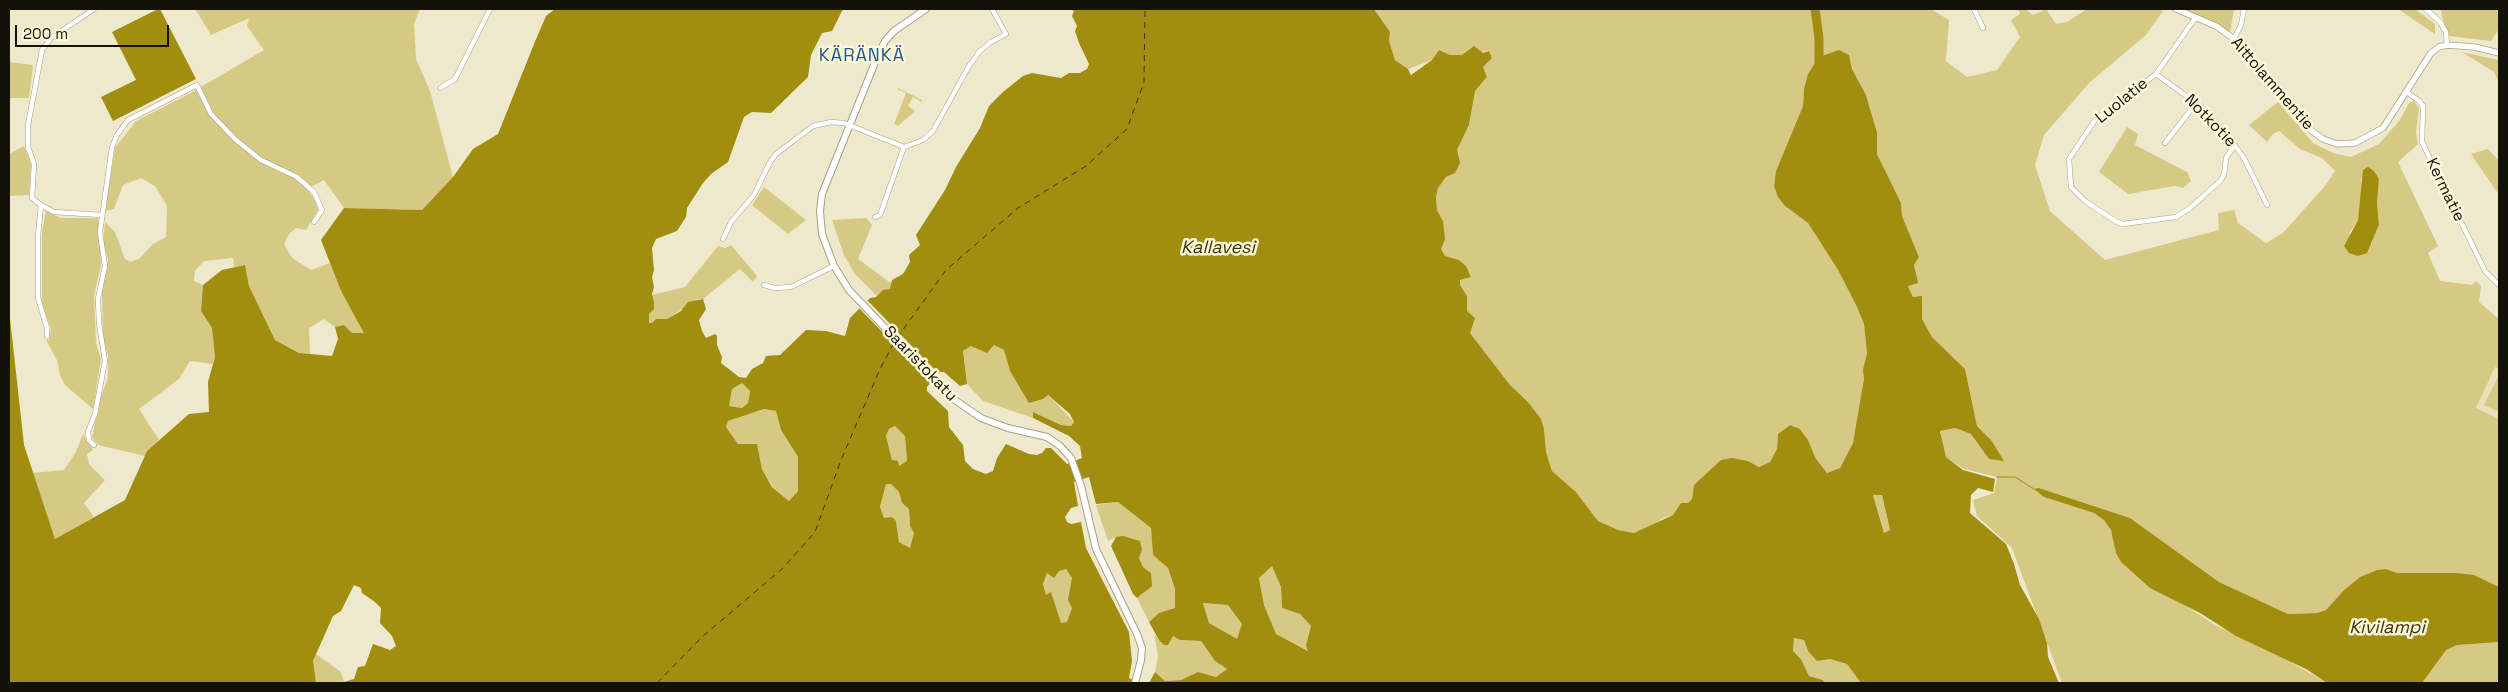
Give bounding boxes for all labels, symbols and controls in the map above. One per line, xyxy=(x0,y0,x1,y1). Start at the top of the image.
scale bar xyxy=(18,15,171,47)
text: 200 m xyxy=(23,24,68,43)
street label: Aittolammentie xyxy=(2226,34,2318,134)
district label: KÄRÄNKÄ xyxy=(818,45,906,67)
street label: Luolatie xyxy=(2092,74,2152,128)
street label: Notkotie xyxy=(2180,91,2240,151)
street label: Kermatie xyxy=(2421,155,2469,225)
water label: Kallavesi xyxy=(1181,237,1255,259)
street label: Saaristokatu xyxy=(879,322,961,406)
water label: Kivilampi xyxy=(2349,617,2425,639)

